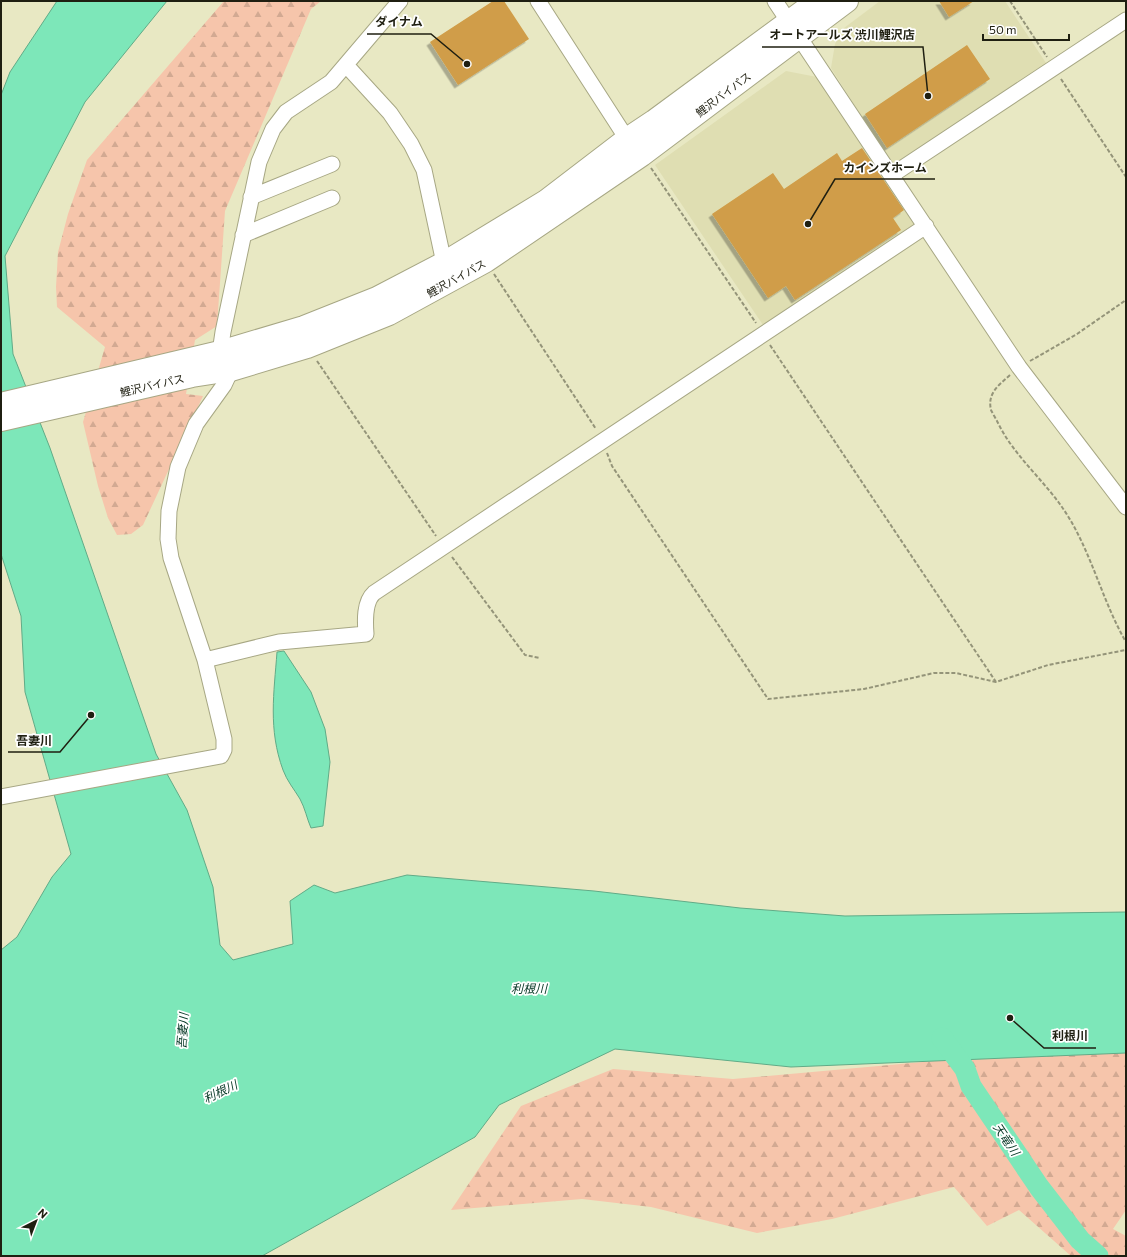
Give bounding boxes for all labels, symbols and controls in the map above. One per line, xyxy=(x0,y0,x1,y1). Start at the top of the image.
callout: ダイナム xyxy=(367,10,431,34)
text: ダイナム xyxy=(375,14,423,28)
scale bar xyxy=(983,16,1069,42)
text: 50 m xyxy=(989,22,1017,36)
callout: オートアールズ 渋川鯉沢店 xyxy=(762,23,923,47)
text: オートアールズ 渋川鯉沢店 xyxy=(769,27,915,41)
street label: 鯉沢バイパス xyxy=(693,69,753,119)
callout: カインズホーム xyxy=(835,155,935,179)
text: カインズホーム xyxy=(843,160,927,174)
street label: 鯉沢バイパス xyxy=(424,256,488,300)
street label: 鯉沢バイパス xyxy=(118,371,186,399)
callout: 吾妻川 xyxy=(8,728,60,752)
text: 吾妻川 xyxy=(16,733,52,747)
water label: 利根川 xyxy=(511,981,549,995)
water label: 吾妻川 xyxy=(174,1011,190,1049)
callout: 利根川 xyxy=(1044,1024,1096,1048)
text: 利根川 xyxy=(1052,1028,1088,1042)
water label: 利根川 xyxy=(201,1076,241,1105)
water label: 天竜川 xyxy=(991,1120,1024,1159)
north arrow xyxy=(16,1201,56,1241)
text: N xyxy=(36,1206,50,1221)

